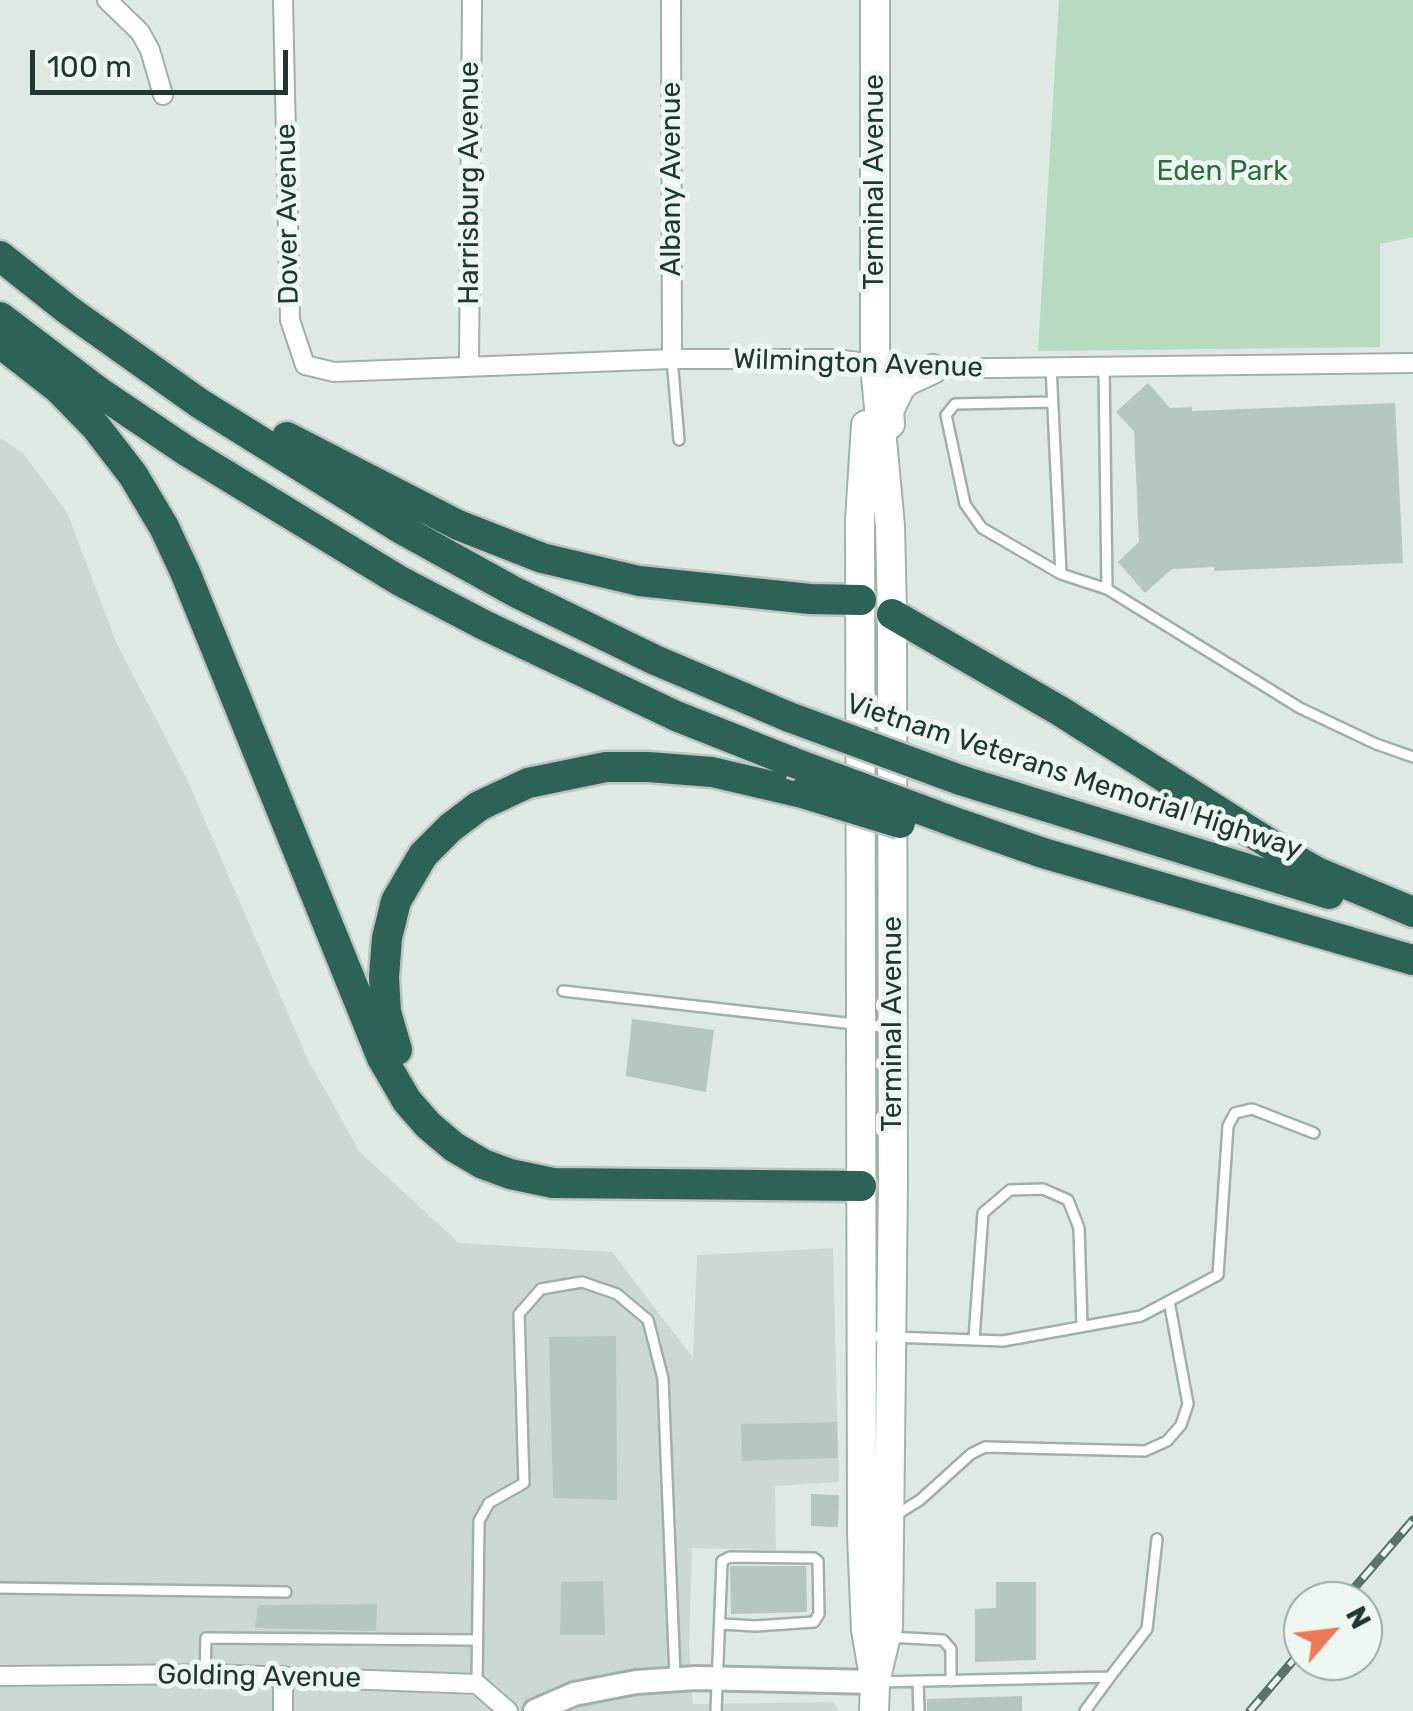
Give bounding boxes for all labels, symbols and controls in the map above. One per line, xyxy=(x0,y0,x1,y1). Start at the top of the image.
scale bar xyxy=(35,30,292,92)
text: 100 m xyxy=(47,49,132,85)
street label: Harrisburg Avenue xyxy=(453,61,487,305)
street label: Terminal Avenue xyxy=(858,74,892,290)
street label: Albany Avenue xyxy=(655,82,689,276)
street label: Dover Avenue xyxy=(270,123,306,305)
park label: Eden Park xyxy=(1156,155,1288,189)
street label: Wilmington Avenue xyxy=(732,343,984,385)
street label: Vietnam Veterans Memorial Highway xyxy=(842,687,1306,867)
street label: Terminal Avenue xyxy=(876,916,910,1132)
north arrow xyxy=(1283,1581,1383,1681)
text: N xyxy=(1339,1601,1377,1634)
street label: Golding Avenue xyxy=(157,1658,361,1696)

